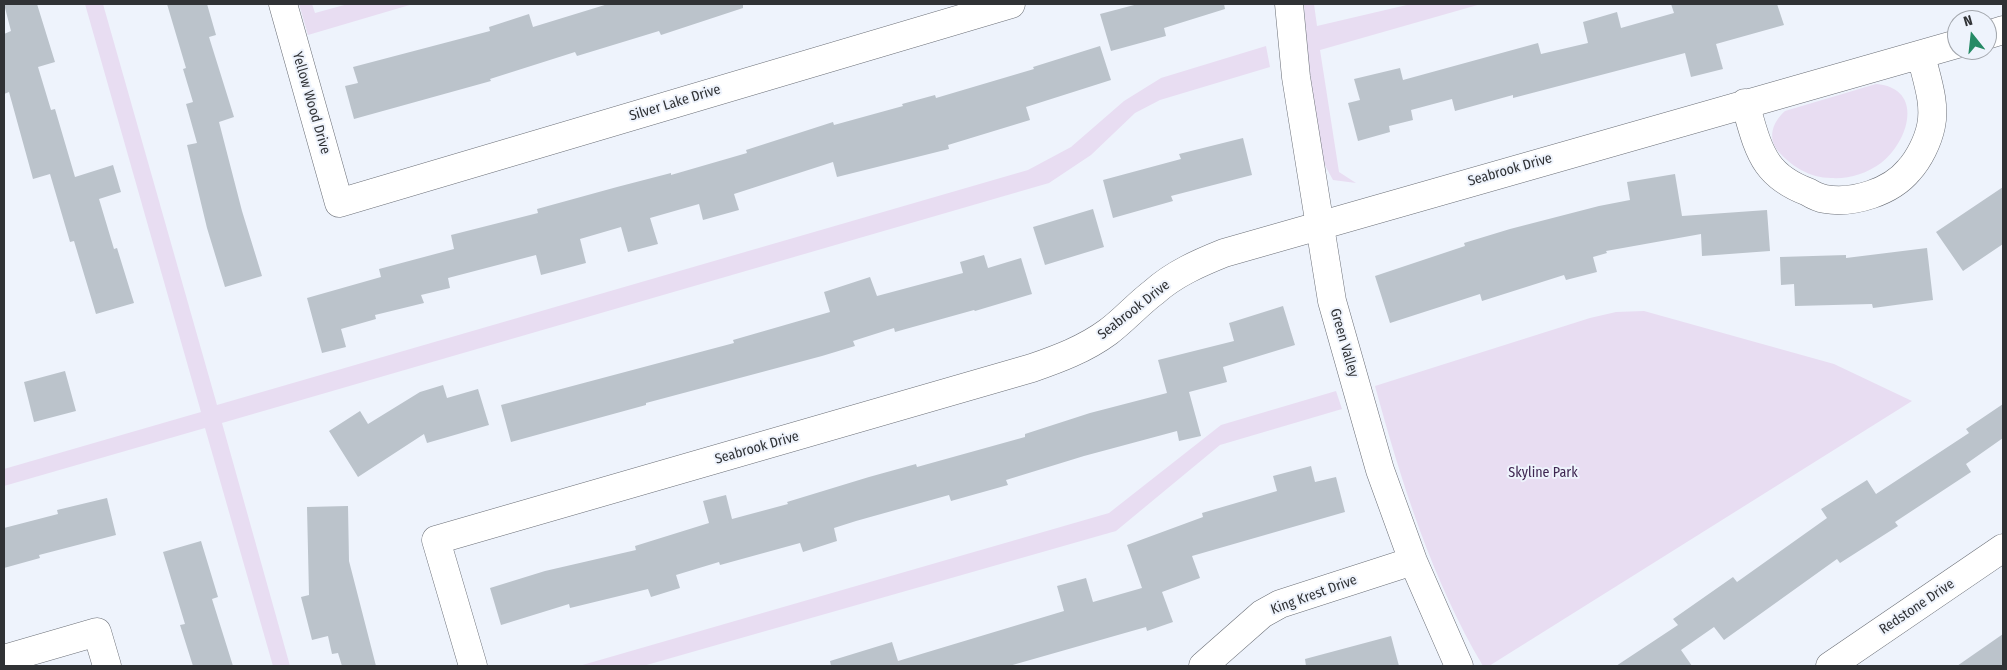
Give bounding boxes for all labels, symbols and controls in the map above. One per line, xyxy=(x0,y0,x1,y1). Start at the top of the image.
north arrow xyxy=(1947,10,1997,60)
text: N xyxy=(1962,12,1974,30)
street label: Yellow Wood Drive xyxy=(288,50,334,156)
street label: Silver Lake Drive xyxy=(627,81,723,125)
street label: Seabrook Drive xyxy=(1466,150,1554,190)
street label: Seabrook Drive xyxy=(1095,277,1173,343)
street label: Green Valley xyxy=(1326,307,1362,379)
street label: Seabrook Drive xyxy=(713,428,801,468)
park label: Skyline Park xyxy=(1508,465,1578,481)
street label: King Krest Drive xyxy=(1269,572,1359,618)
street label: Redstone Drive xyxy=(1876,576,1958,638)

